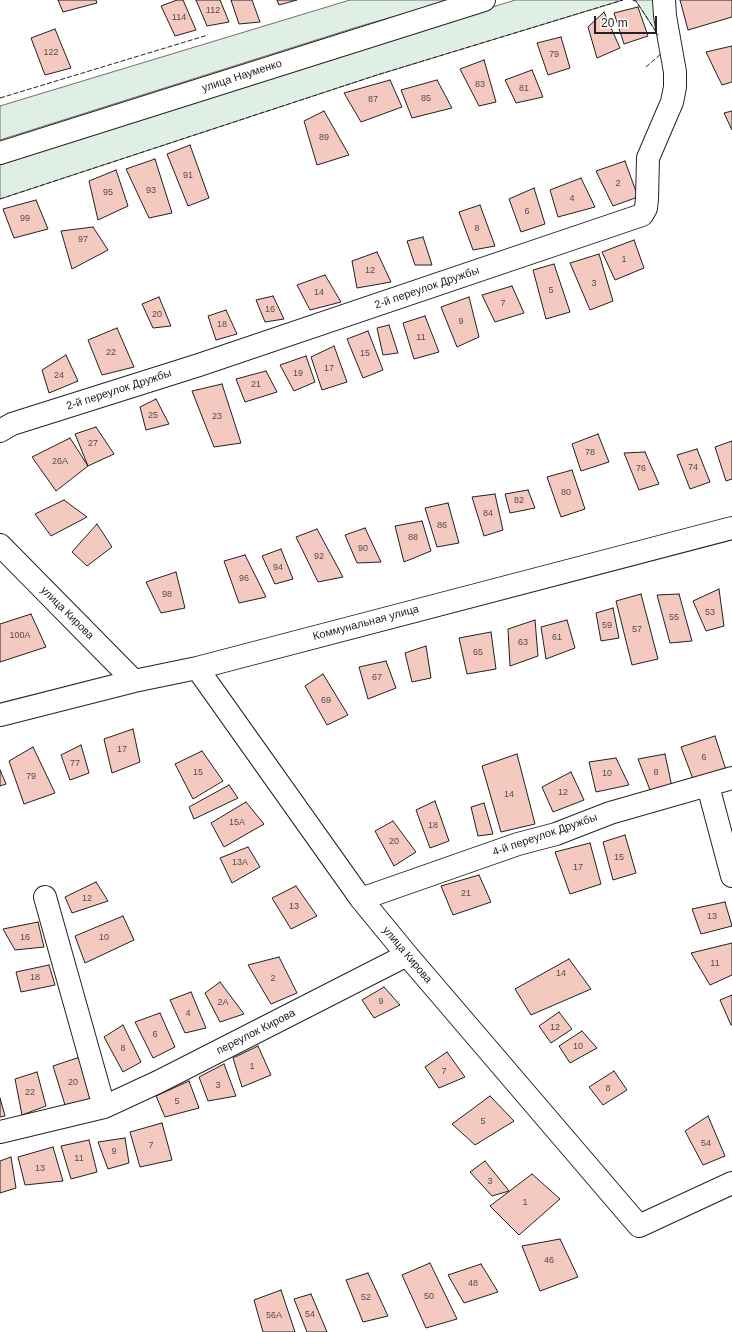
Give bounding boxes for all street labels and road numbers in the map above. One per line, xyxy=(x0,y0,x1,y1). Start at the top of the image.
street label: улица Науменко xyxy=(200,57,284,95)
street label: 2-й переулок Дружбы xyxy=(373,264,481,312)
street label: 2-й переулок Дружбы xyxy=(65,367,173,413)
street label: улица Кирова xyxy=(38,584,96,642)
street label: Коммунальная улица xyxy=(312,603,420,643)
street label: 4-й переулок Дружбы xyxy=(491,811,599,859)
street label: улица Кирова xyxy=(379,924,435,986)
street label: переулок Кирова xyxy=(214,1006,298,1058)

